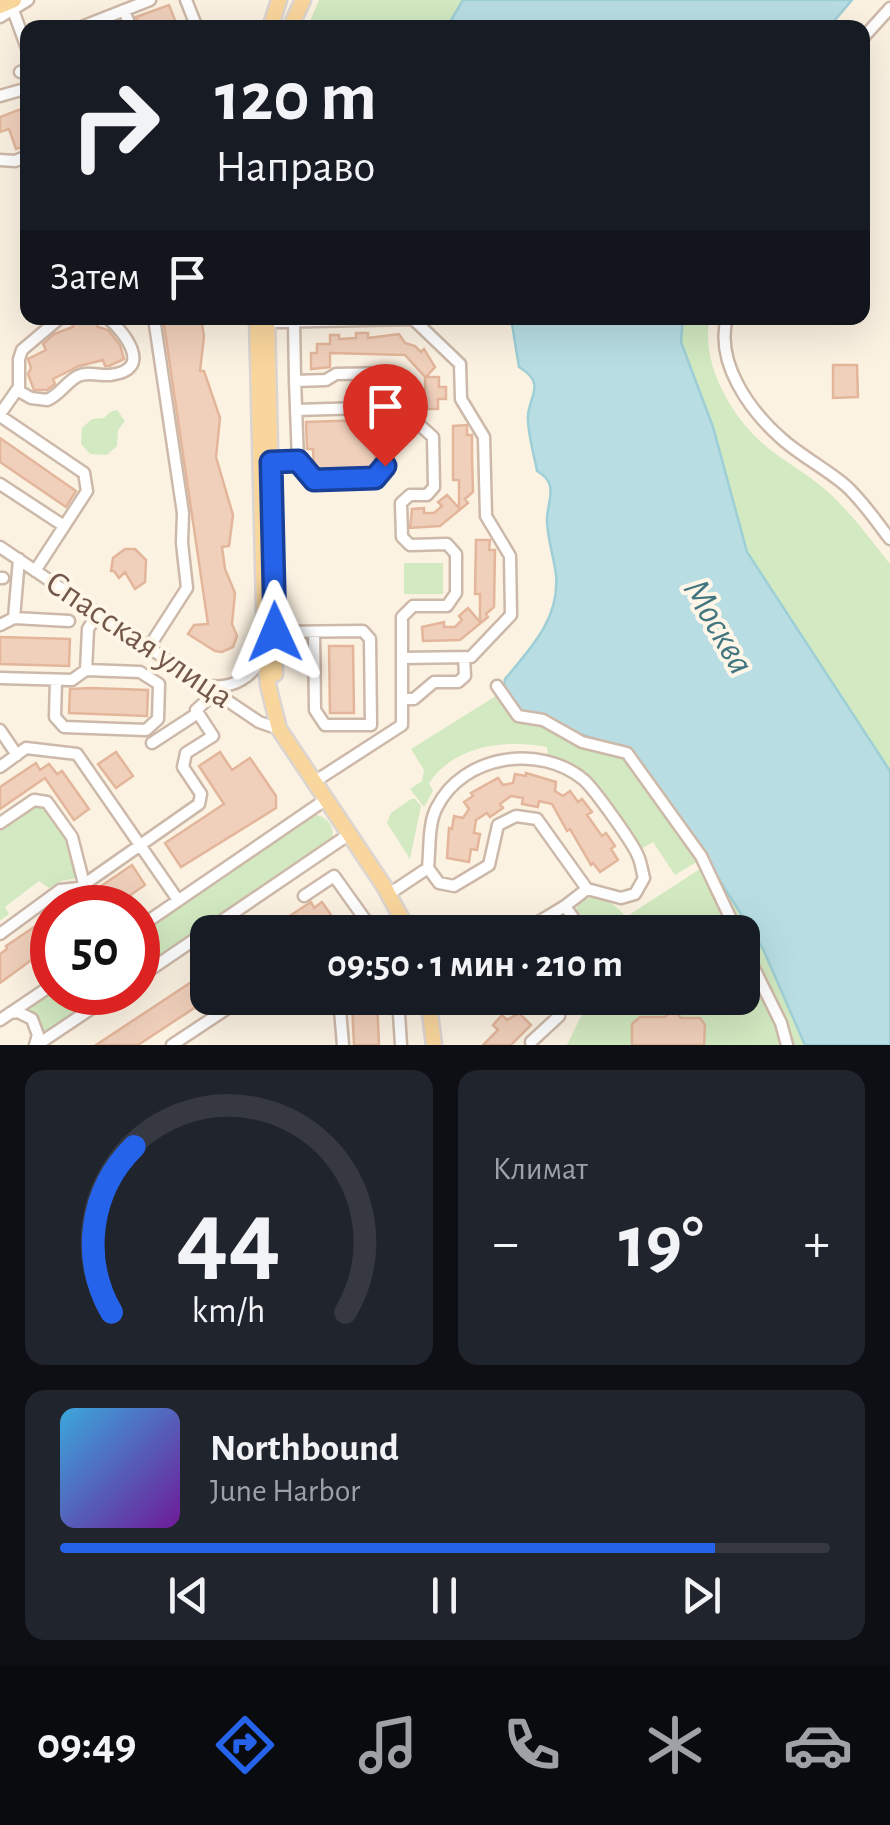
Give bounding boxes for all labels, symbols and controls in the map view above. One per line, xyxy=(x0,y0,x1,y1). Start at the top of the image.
icon: right xyxy=(50,60,180,190)
text: 120 m xyxy=(215,63,377,133)
text: Направо xyxy=(215,145,375,190)
icon: arrive xyxy=(160,250,215,305)
text: Затем xyxy=(50,259,140,297)
pin xyxy=(343,364,428,467)
icon: arrive xyxy=(358,379,413,434)
street label: Спасская улица xyxy=(39,565,239,715)
water label: Москва xyxy=(676,573,760,681)
position arrow xyxy=(223,580,327,684)
speed limit sign: 50 xyxy=(30,885,160,1015)
text: 09:50 · 1 мин · 210 m xyxy=(327,946,623,984)
text: Климат xyxy=(493,1153,588,1185)
text: 44 xyxy=(176,1187,281,1291)
text: 19° xyxy=(619,1206,704,1281)
text: − xyxy=(493,1216,519,1271)
text: + xyxy=(804,1216,830,1271)
text: km/h xyxy=(192,1293,266,1329)
text: Northbound xyxy=(210,1430,399,1468)
text: June Harbor xyxy=(210,1475,360,1507)
icon: previous xyxy=(161,1568,216,1623)
icon: pause xyxy=(417,1568,472,1623)
icon: next xyxy=(674,1568,729,1623)
icon: directions xyxy=(210,1710,280,1780)
icon: music xyxy=(353,1710,423,1780)
icon: phone xyxy=(497,1710,567,1780)
icon: climate xyxy=(640,1710,710,1780)
icon: car xyxy=(783,1710,853,1780)
text: 09:49 xyxy=(37,1722,137,1767)

